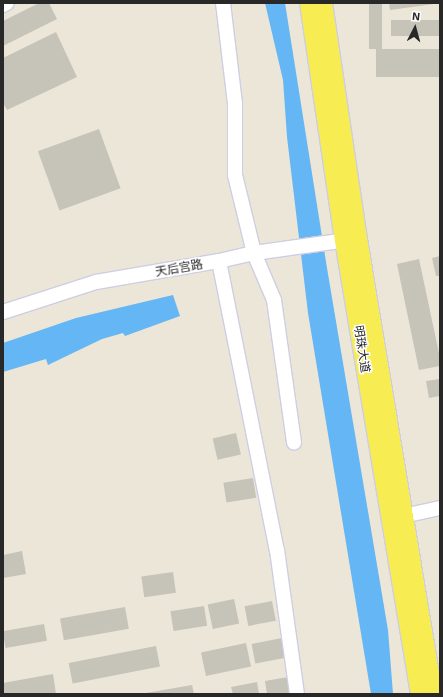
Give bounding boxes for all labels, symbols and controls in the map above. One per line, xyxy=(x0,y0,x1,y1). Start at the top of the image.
north arrow xyxy=(395,8,435,48)
text: N xyxy=(412,9,421,22)
street label: 天后宫路 xyxy=(154,257,204,279)
street label: 明珠大道 xyxy=(351,324,373,374)

